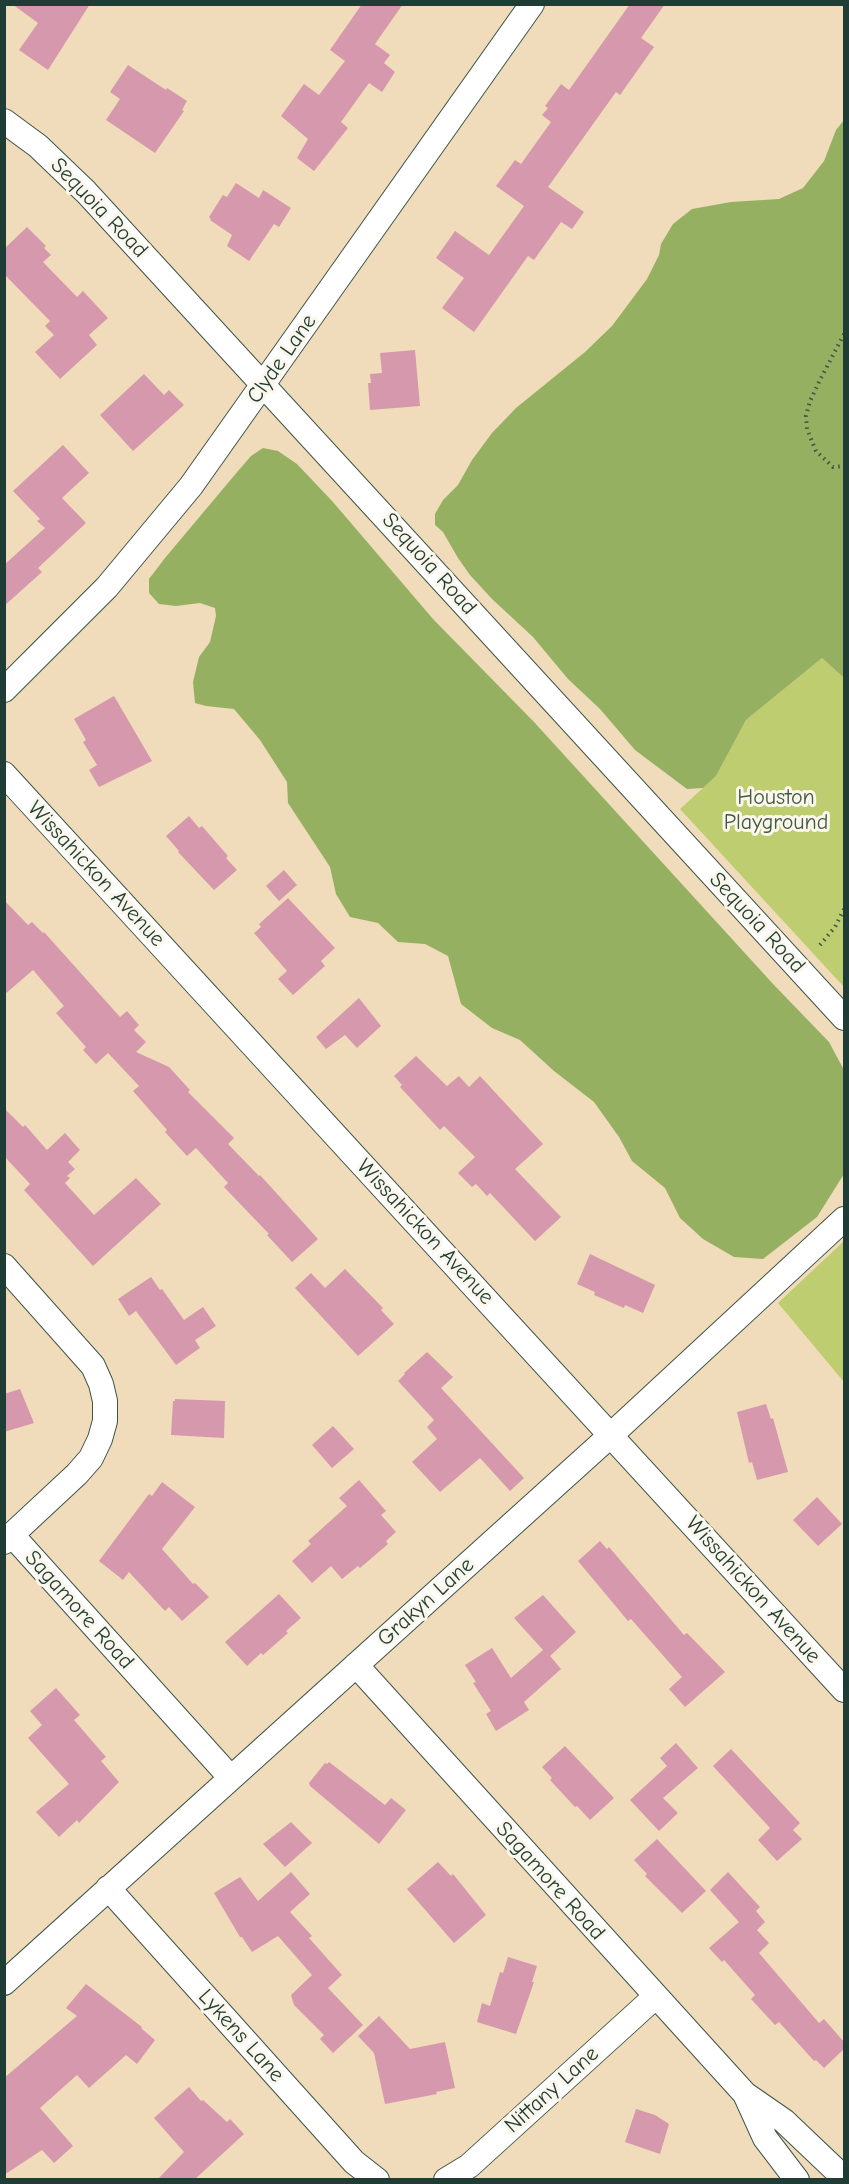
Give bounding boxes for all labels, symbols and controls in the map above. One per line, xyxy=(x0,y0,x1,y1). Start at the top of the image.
street label: Sequoia Road xyxy=(45,153,153,263)
street label: Clyde Lane xyxy=(242,309,322,409)
street label: Sequoia Road xyxy=(376,507,482,621)
park label: Houston Playground xyxy=(724,785,828,836)
street label: Wissahickon Avenue xyxy=(22,796,170,952)
street label: Sequoia Road xyxy=(703,867,811,979)
street label: Wissahickon Avenue xyxy=(351,1154,499,1310)
street label: Wissahickon Avenue xyxy=(680,1511,826,1669)
street label: Sagamore Road xyxy=(19,1545,139,1675)
street label: Grakyn Lane xyxy=(372,1552,480,1652)
street label: Sagamore Road xyxy=(490,1816,610,1946)
street label: Lykens Lane xyxy=(192,1984,290,2088)
street label: Nittany Lane xyxy=(500,2041,604,2139)

